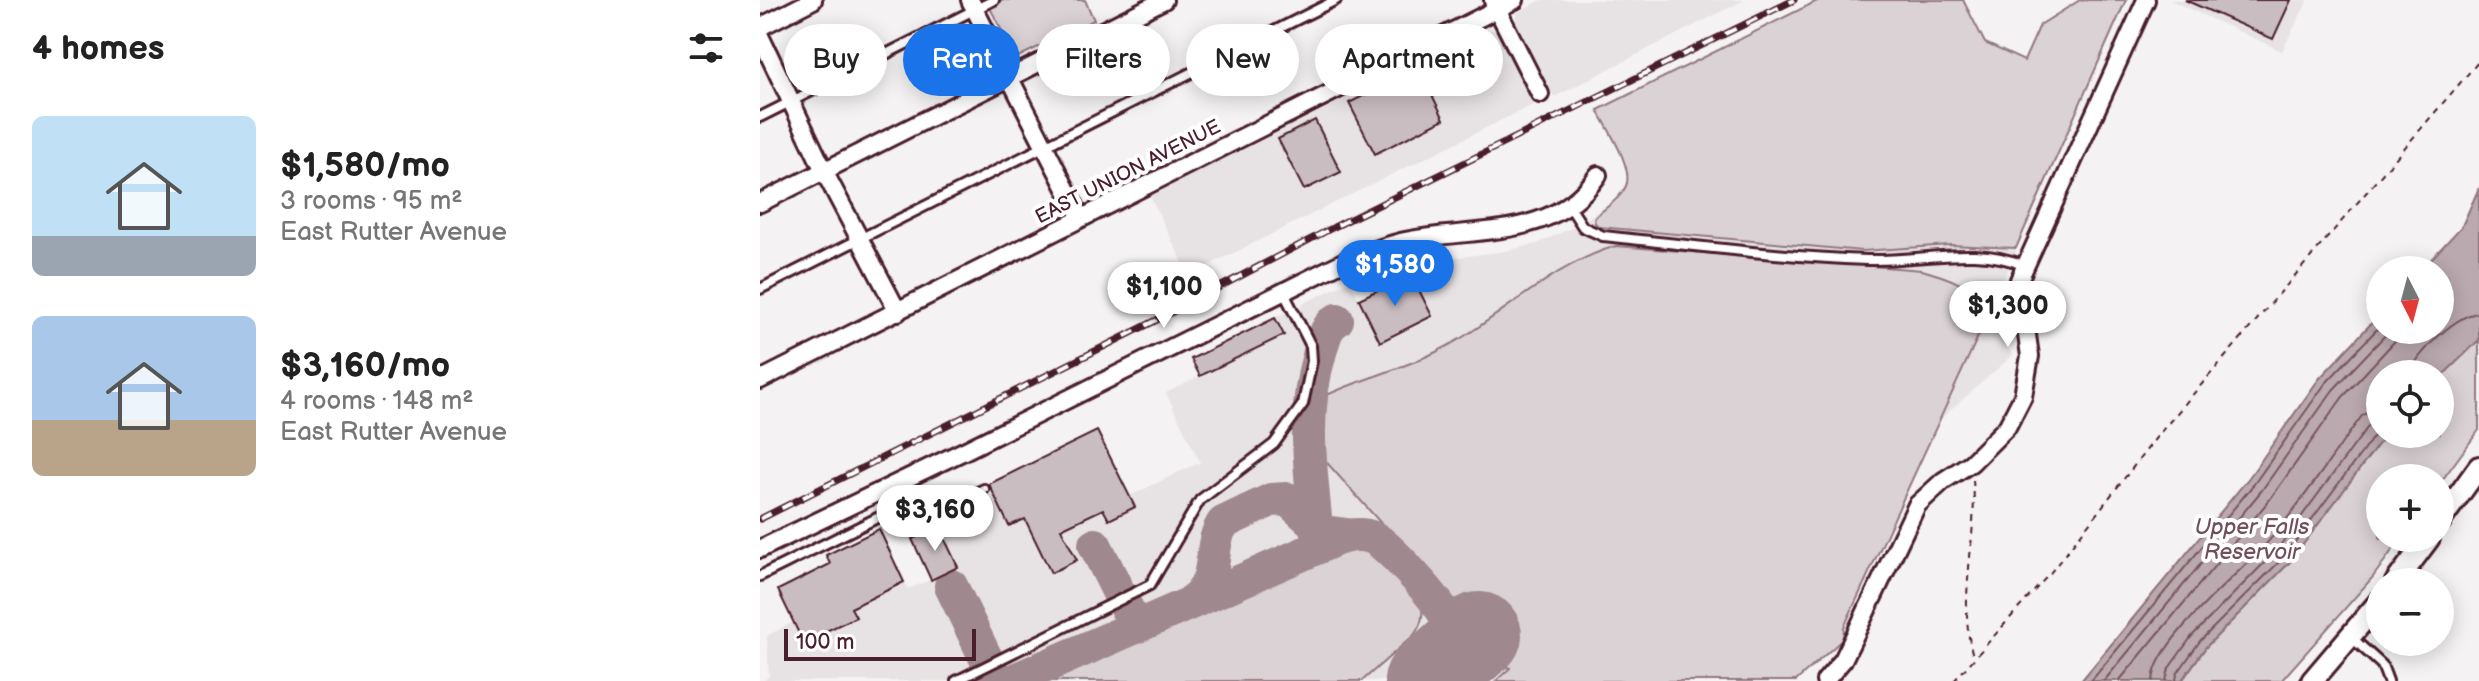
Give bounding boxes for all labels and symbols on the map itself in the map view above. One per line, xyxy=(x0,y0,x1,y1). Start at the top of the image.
street label: EAST UNION AVENUE xyxy=(1031,115,1225,229)
pin: $1,580 xyxy=(1330,240,1460,308)
north arrow xyxy=(2366,256,2454,344)
pin: $1,100 xyxy=(1099,262,1229,330)
pin: $1,300 xyxy=(1943,281,2073,349)
pin: $3,160 xyxy=(870,485,1000,553)
water label: Upper Falls Reservoir xyxy=(2195,514,2309,566)
scale bar xyxy=(784,625,976,661)

